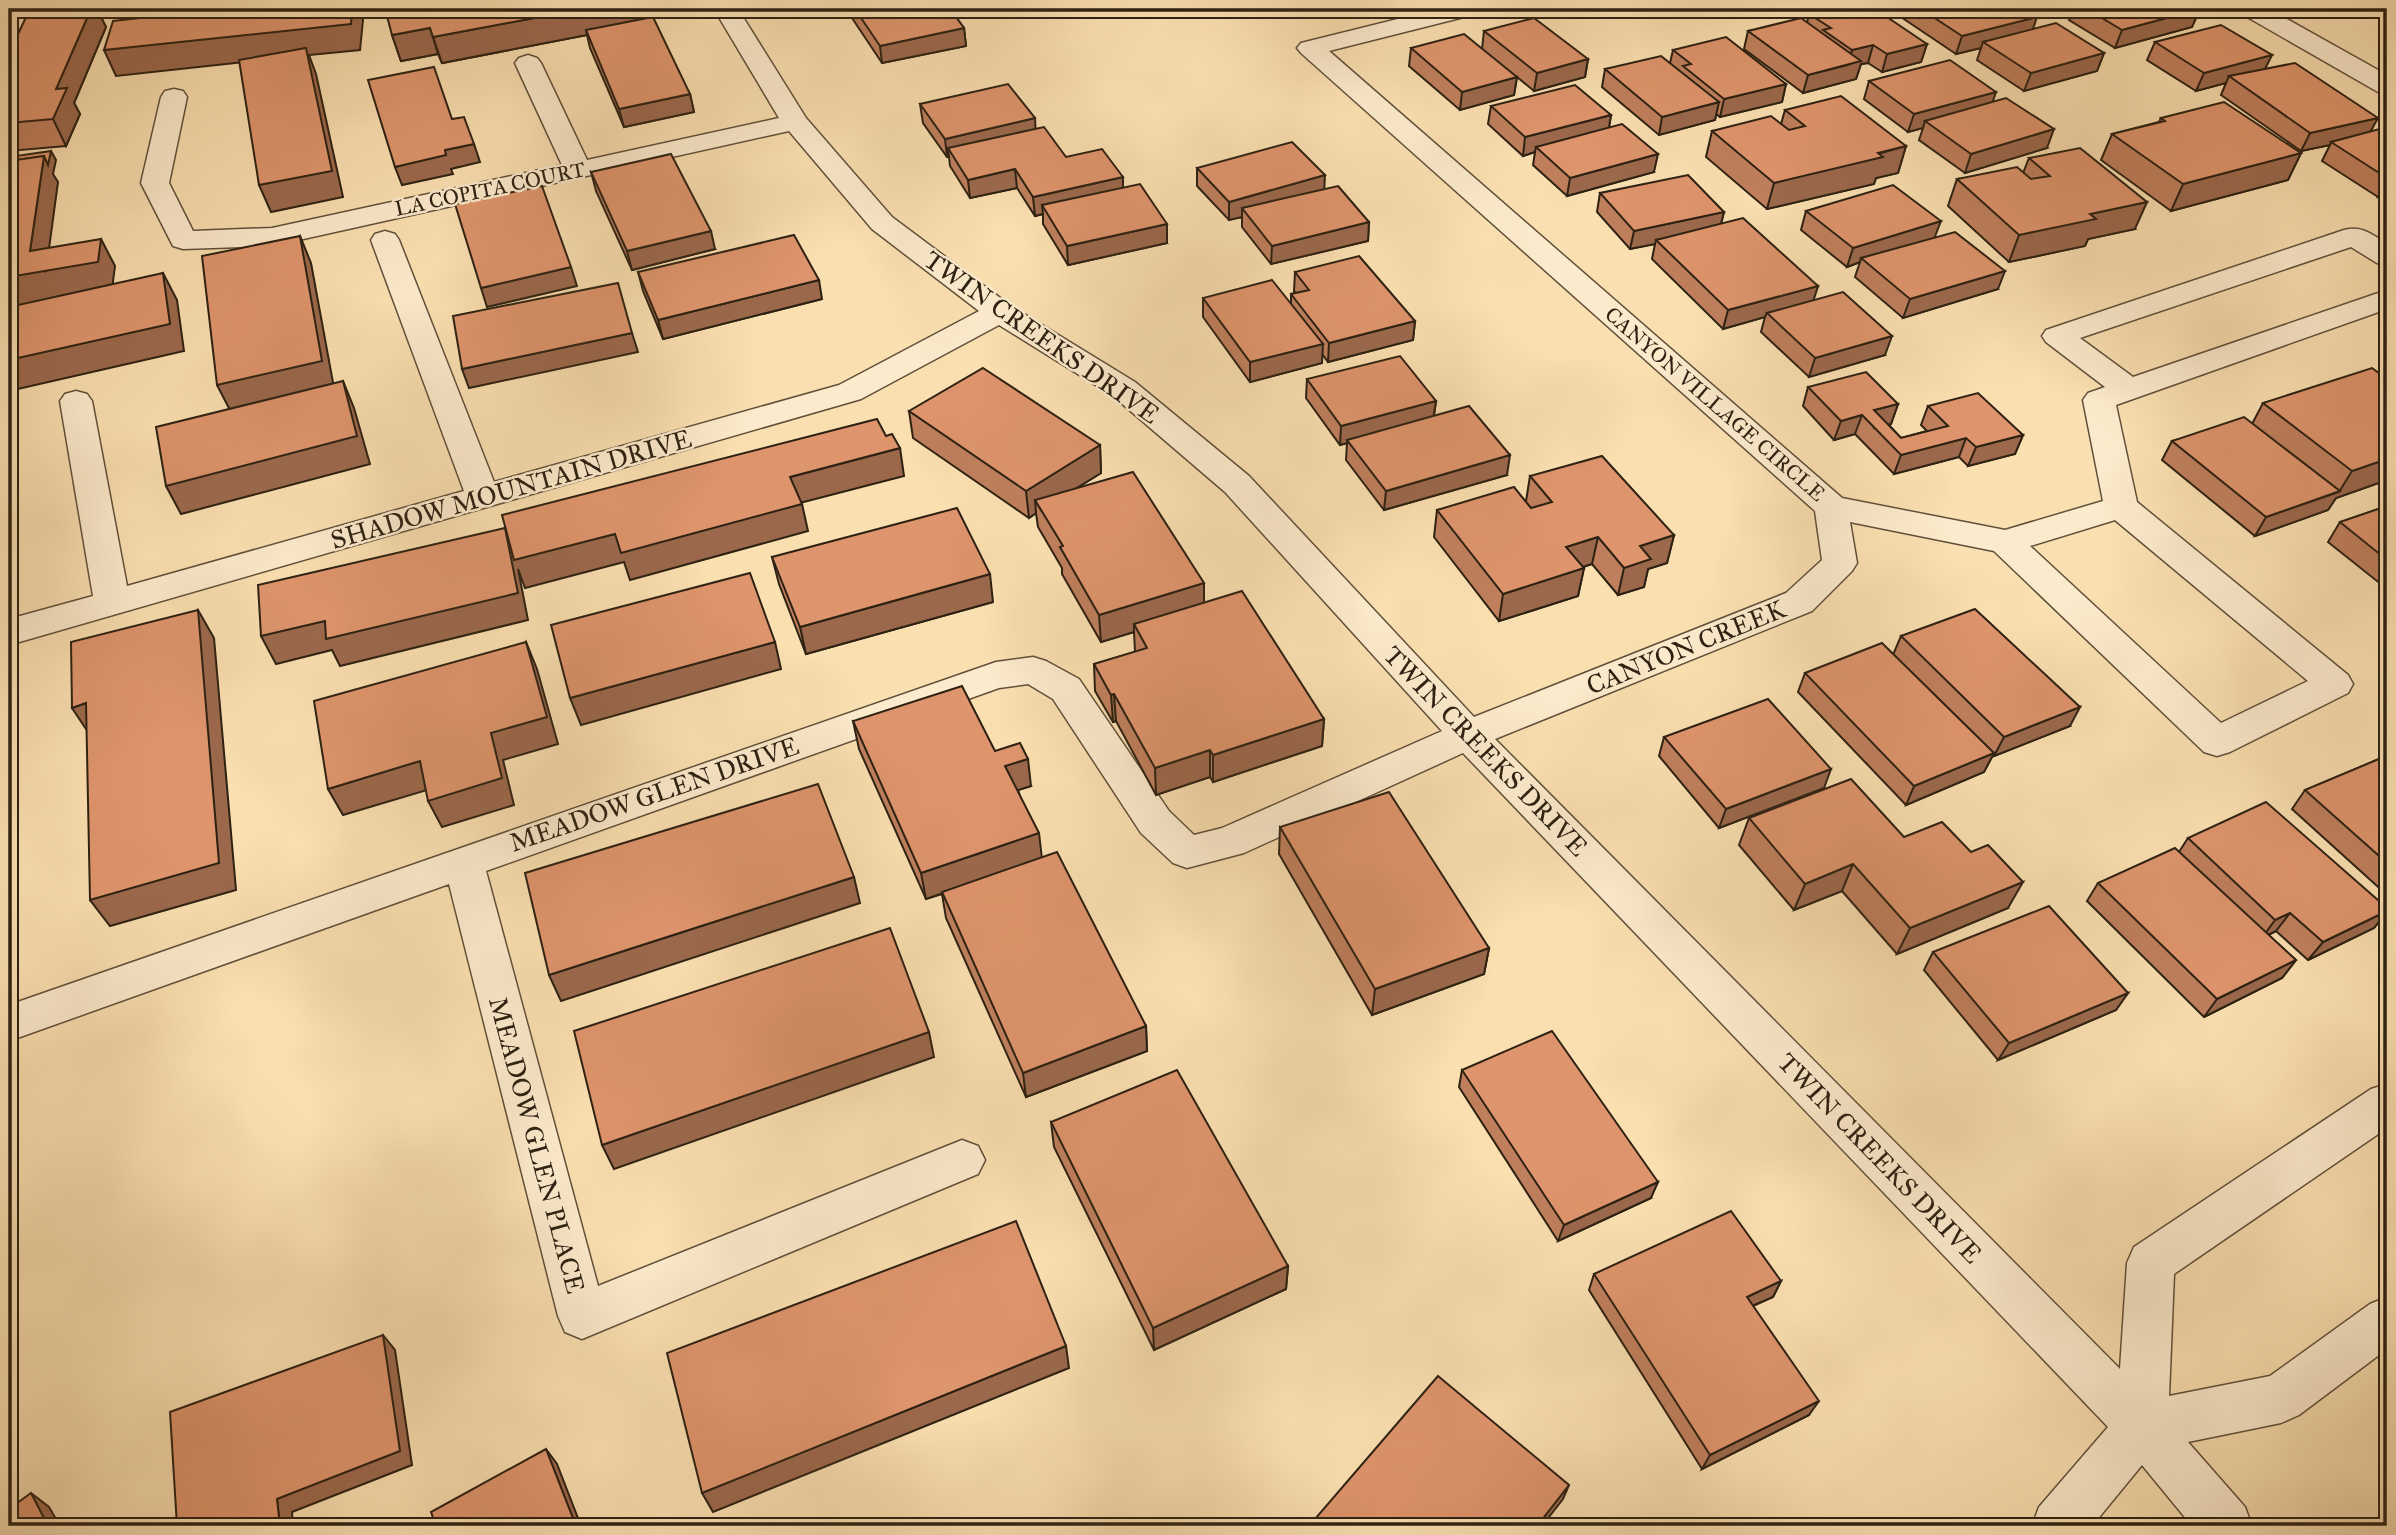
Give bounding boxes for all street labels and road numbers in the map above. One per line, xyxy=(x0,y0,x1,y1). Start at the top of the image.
street label: LA COPITA COURT xyxy=(392,156,588,222)
street label: TWIN CREEKS DRIVE xyxy=(918,244,1166,430)
street label: CANYON VILLAGE CIRCLE xyxy=(1600,301,1830,507)
street label: SHADOW MOUNTAIN DRIVE xyxy=(327,422,695,556)
street label: CANYON CREEK xyxy=(1582,592,1791,702)
street label: TWIN CREEKS DRIVE xyxy=(1377,639,1595,863)
street label: MEADOW GLEN DRIVE xyxy=(505,729,803,859)
street label: MEADOW GLEN PLACE xyxy=(482,993,592,1297)
street label: TWIN CREEKS DRIVE xyxy=(1771,1046,1989,1270)

